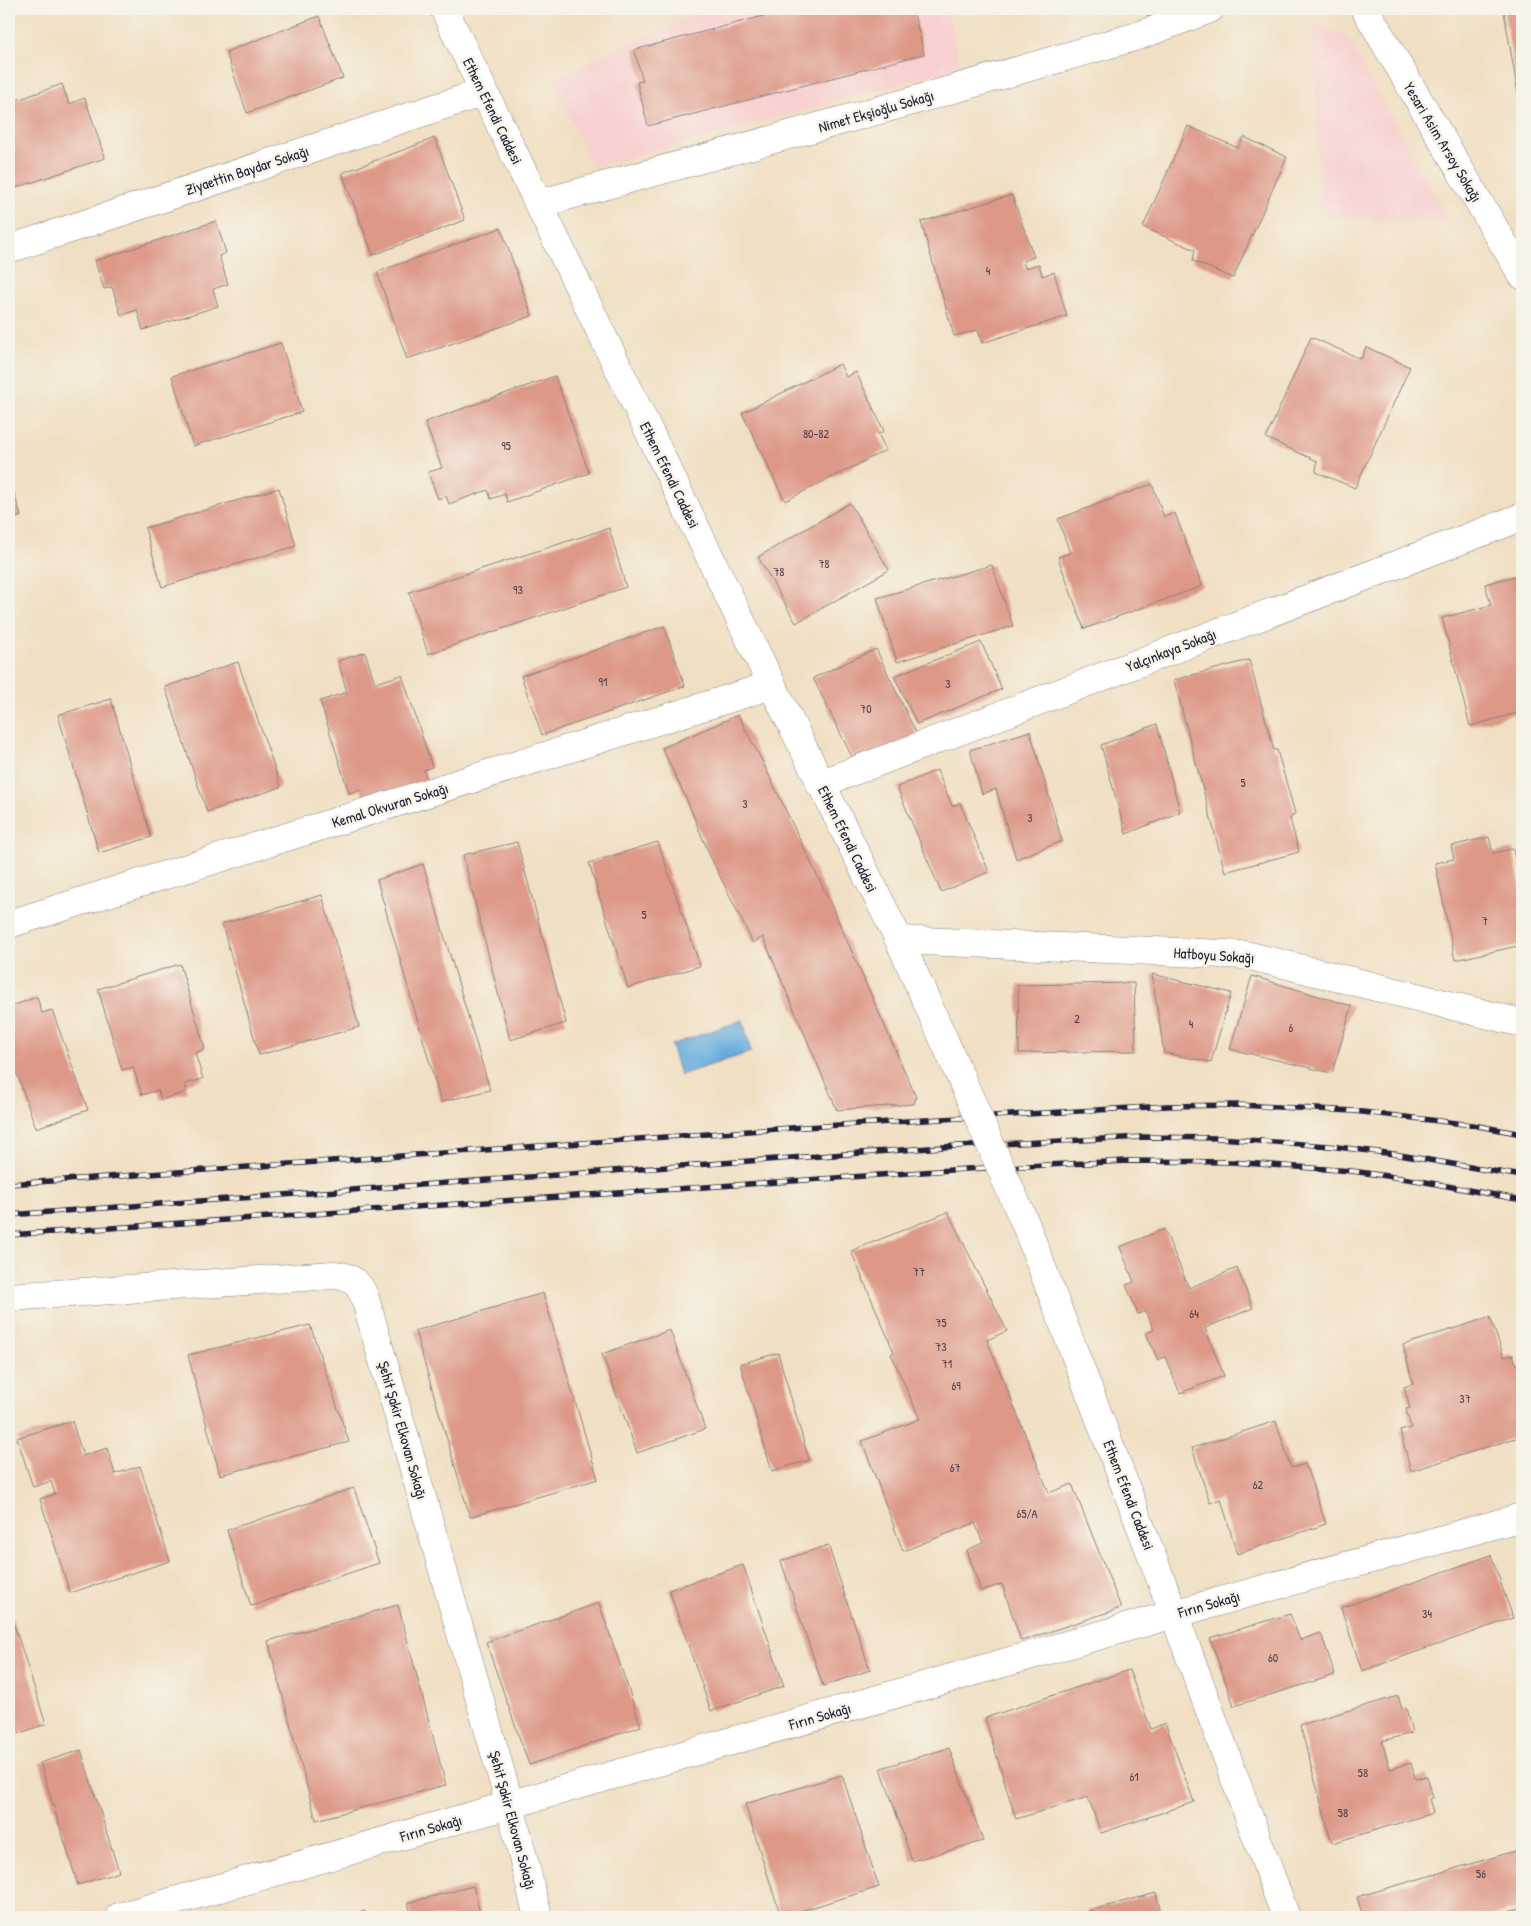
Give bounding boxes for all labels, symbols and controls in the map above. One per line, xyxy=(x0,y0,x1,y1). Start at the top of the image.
street label: Ethem Efendi Caddesi xyxy=(458,54,528,168)
street label: Yesari Asim Arsoy Sokağı xyxy=(1399,78,1487,206)
street label: Nimet Ekşioğlu Sokağı xyxy=(816,84,936,138)
street label: Ziyaettin Baydar Sokağı xyxy=(182,140,312,200)
house number: 4 xyxy=(986,262,991,279)
street label: Ethem Efendi Caddesi xyxy=(635,418,705,532)
house number: 80-82 xyxy=(803,425,829,442)
house number: 95 xyxy=(501,437,511,454)
house number: 78 xyxy=(818,555,830,572)
house number: 78 xyxy=(773,563,785,580)
house number: 93 xyxy=(513,581,523,598)
street label: Yalçınkaya Sokağı xyxy=(1123,623,1219,677)
house number: 91 xyxy=(599,673,607,690)
house number: 3 xyxy=(945,675,951,692)
house number: 70 xyxy=(860,700,872,717)
house number: 5 xyxy=(1240,774,1246,791)
street label: Kemal Okvuran Sokağı xyxy=(329,777,451,833)
street label: Ethem Efendi Caddesi xyxy=(813,782,883,896)
house number: 3 xyxy=(742,795,748,812)
house number: 3 xyxy=(1027,809,1033,826)
house number: 5 xyxy=(641,906,647,923)
house number: 7 xyxy=(1482,912,1488,929)
street label: Hatboyu Sokağı xyxy=(1173,942,1255,968)
house number: 2 xyxy=(1074,1010,1080,1027)
house number: 4 xyxy=(1189,1015,1194,1032)
house number: 6 xyxy=(1289,1019,1294,1036)
house number: 77 xyxy=(913,1263,925,1280)
house number: 64 xyxy=(1189,1305,1199,1322)
house number: 75 xyxy=(935,1314,947,1331)
house number: 73 xyxy=(935,1338,947,1355)
house number: 71 xyxy=(942,1355,952,1372)
street label: Şehit Şakir Elkovan Sokağı xyxy=(373,1358,433,1502)
house number: 69 xyxy=(951,1377,961,1394)
house number: 37 xyxy=(1459,1390,1471,1407)
street label: Ethem Efendi Caddesi xyxy=(1098,1437,1160,1553)
house number: 67 xyxy=(950,1459,960,1476)
house number: 62 xyxy=(1253,1476,1264,1493)
house number: 65/A xyxy=(1017,1505,1038,1522)
street label: Fırın Sokağı xyxy=(1175,1585,1242,1623)
house number: 34 xyxy=(1422,1605,1432,1622)
house number: 60 xyxy=(1268,1649,1278,1666)
street label: Fırın Sokağı xyxy=(786,1697,853,1735)
street label: Şehit Şakir Elkovan Sokağı xyxy=(484,1748,542,1892)
house number: 58 xyxy=(1358,1764,1368,1781)
house number: 61 xyxy=(1129,1768,1139,1785)
house number: 58 xyxy=(1338,1804,1348,1821)
street label: Fırın Sokağı xyxy=(397,1809,464,1847)
house number: 56 xyxy=(1476,1865,1486,1882)

